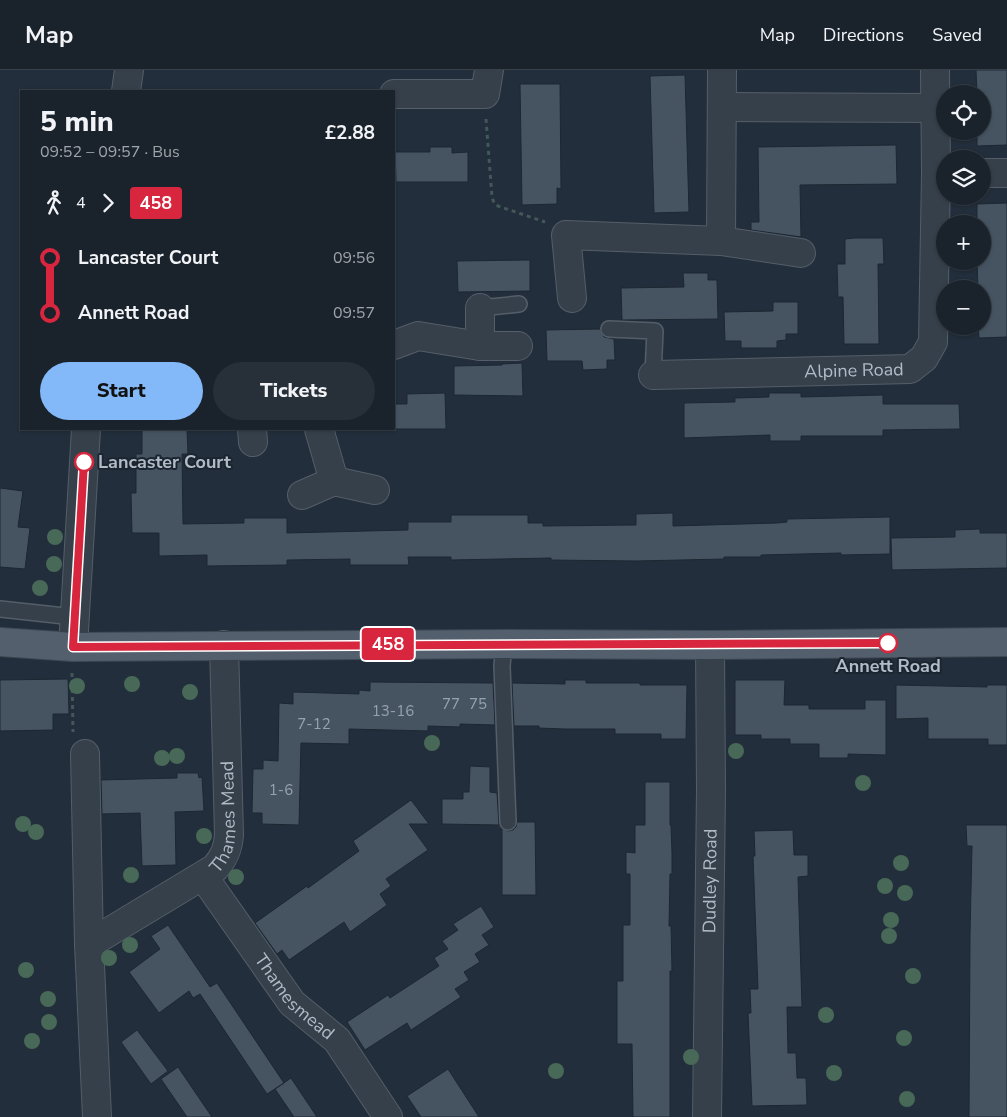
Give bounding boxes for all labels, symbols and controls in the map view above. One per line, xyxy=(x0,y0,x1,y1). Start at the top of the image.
text: Map xyxy=(25,19,73,51)
text: Map xyxy=(760,23,795,47)
text: Directions xyxy=(823,23,904,47)
text: Saved xyxy=(932,23,982,47)
map controls xyxy=(936,85,991,335)
button: locate xyxy=(936,85,991,140)
text: 5 min xyxy=(40,103,114,141)
text: £2.88 xyxy=(325,120,375,146)
text: 09:52 – 09:57 · Bus xyxy=(40,141,180,163)
button: layers xyxy=(936,150,991,205)
icon: walk xyxy=(40,189,68,217)
icon: forward xyxy=(94,189,122,217)
text: 458 xyxy=(140,191,172,215)
text: 4 xyxy=(76,192,86,214)
button: + xyxy=(936,215,991,270)
text: Lancaster Court xyxy=(78,245,218,271)
text: 09:56 xyxy=(333,247,375,269)
button: − xyxy=(936,280,991,335)
text: Annett Road xyxy=(78,300,189,326)
text: 09:57 xyxy=(333,302,375,324)
street label: Alpine Road xyxy=(804,357,904,383)
button: Start xyxy=(40,362,203,420)
button: Tickets xyxy=(213,362,375,420)
place label: Lancaster Court xyxy=(98,450,231,474)
marker: Lancaster Court xyxy=(74,452,94,472)
line badge: 458 xyxy=(359,628,417,660)
text: 458 xyxy=(372,632,404,656)
marker: Annett Road xyxy=(878,633,898,653)
place label: Annett Road xyxy=(835,654,941,678)
house number: 77 xyxy=(442,694,460,714)
house number: 75 xyxy=(469,694,487,714)
house number: 13-16 xyxy=(372,701,414,721)
house number: 7-12 xyxy=(297,714,331,734)
street label: Thames Mead xyxy=(204,760,242,878)
house number: 1-6 xyxy=(269,780,293,800)
street label: Dudley Road xyxy=(697,829,723,933)
street label: Thamesmead xyxy=(249,949,339,1045)

